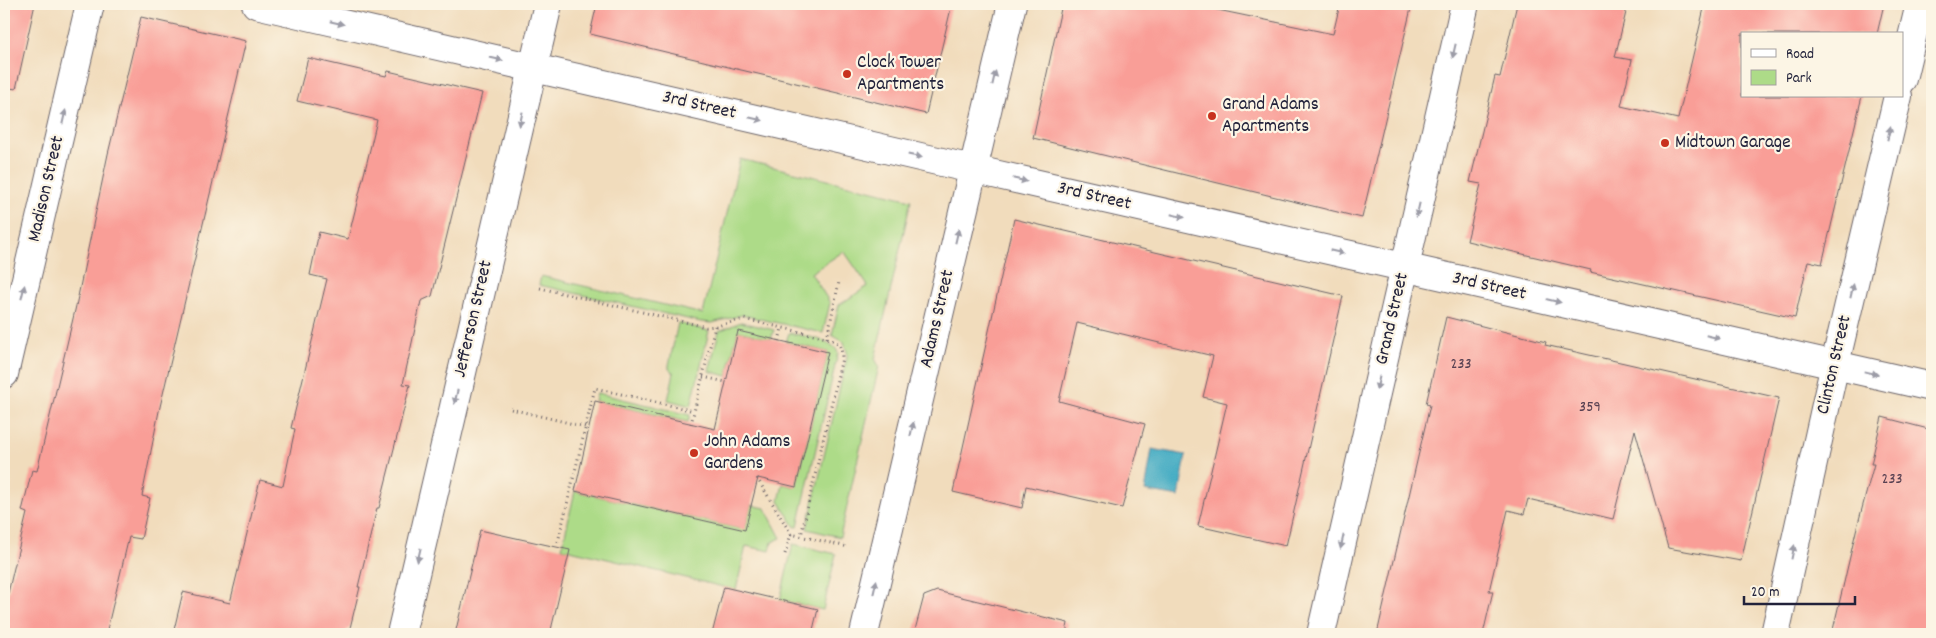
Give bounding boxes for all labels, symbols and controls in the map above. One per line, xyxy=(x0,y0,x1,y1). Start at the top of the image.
one-way arrow xyxy=(330,19,345,27)
legend xyxy=(1741,32,1904,98)
one-way arrow xyxy=(1450,44,1458,60)
text: Road xyxy=(1786,44,1814,66)
place label: Clock Tower Apartments xyxy=(857,50,944,99)
one-way arrow xyxy=(488,56,503,64)
marker: Clock Tower Apartments xyxy=(841,68,853,80)
text: Park xyxy=(1786,68,1812,90)
one-way arrow xyxy=(990,71,998,86)
street label: 3rd Street xyxy=(659,84,739,128)
place label: Grand Adams Apartments xyxy=(1222,92,1319,141)
one-way arrow xyxy=(60,109,68,124)
marker: Grand Adams Apartments xyxy=(1206,110,1218,122)
one-way arrow xyxy=(517,112,525,127)
one-way arrow xyxy=(749,115,764,123)
one-way arrow xyxy=(1885,126,1893,141)
place label: Midtown Garage xyxy=(1675,130,1791,157)
street label: Madison Street xyxy=(22,133,72,245)
marker: Midtown Garage xyxy=(1659,137,1671,149)
one-way arrow xyxy=(907,152,923,160)
street label: 3rd Street xyxy=(1054,175,1134,219)
one-way arrow xyxy=(1012,176,1027,184)
one-way arrow xyxy=(1414,202,1422,217)
one-way arrow xyxy=(1171,212,1186,220)
one-way arrow xyxy=(953,229,961,244)
one-way arrow xyxy=(1329,248,1344,256)
street label: Jefferson Street xyxy=(447,258,501,380)
street label: 3rd Street xyxy=(1449,265,1529,309)
street label: Adams Street xyxy=(914,267,962,371)
street label: Grand Street xyxy=(1369,270,1417,368)
one-way arrow xyxy=(19,284,27,299)
one-way arrow xyxy=(1848,284,1856,299)
one-way arrow xyxy=(1547,297,1562,305)
street label: Clinton Street xyxy=(1810,313,1860,417)
one-way arrow xyxy=(1705,333,1721,341)
house number: 233 xyxy=(1450,353,1472,376)
one-way arrow xyxy=(1864,369,1879,377)
one-way arrow xyxy=(1374,376,1382,391)
one-way arrow xyxy=(452,389,460,404)
house number: 359 xyxy=(1579,396,1601,419)
one-way arrow xyxy=(908,421,916,436)
place label: John Adams Gardens xyxy=(704,429,790,478)
marker: John Adams Gardens xyxy=(688,447,700,459)
house number: 233 xyxy=(1881,468,1903,491)
one-way arrow xyxy=(1338,534,1346,549)
one-way arrow xyxy=(1789,545,1797,560)
one-way arrow xyxy=(415,548,423,563)
scale bar xyxy=(1744,573,1855,605)
one-way arrow xyxy=(871,579,879,594)
text: 20 m xyxy=(1751,582,1779,604)

